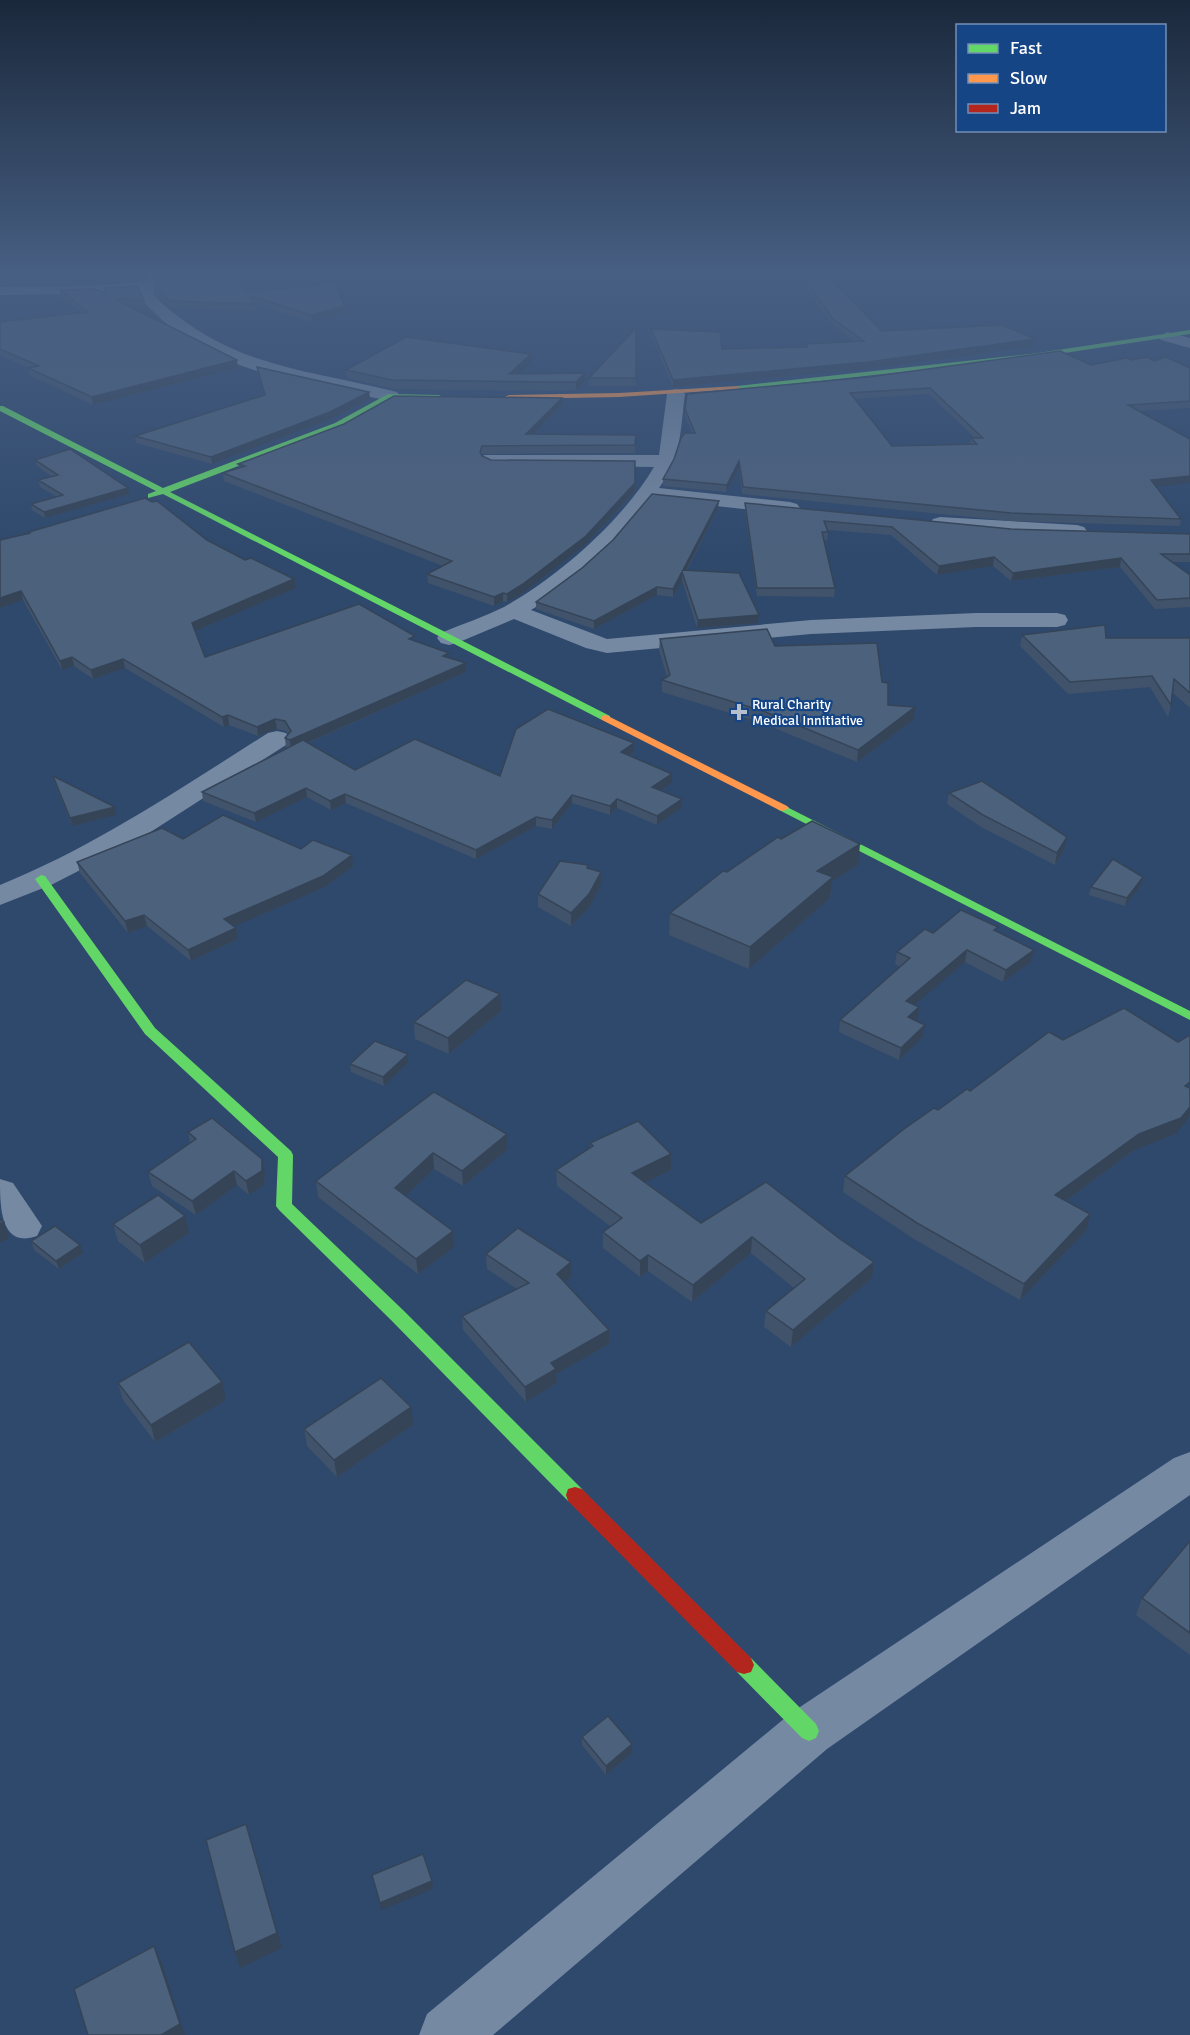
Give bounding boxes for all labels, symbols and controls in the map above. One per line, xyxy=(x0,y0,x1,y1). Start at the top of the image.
legend xyxy=(956,24,1166,132)
text: Fast xyxy=(1010,37,1042,59)
text: Slow xyxy=(1010,67,1047,89)
text: Jam xyxy=(1010,97,1041,119)
place label: Rural Charity Medical Innitiative xyxy=(752,696,863,729)
marker: Rural Charity Medical Innitiative xyxy=(730,703,748,721)

